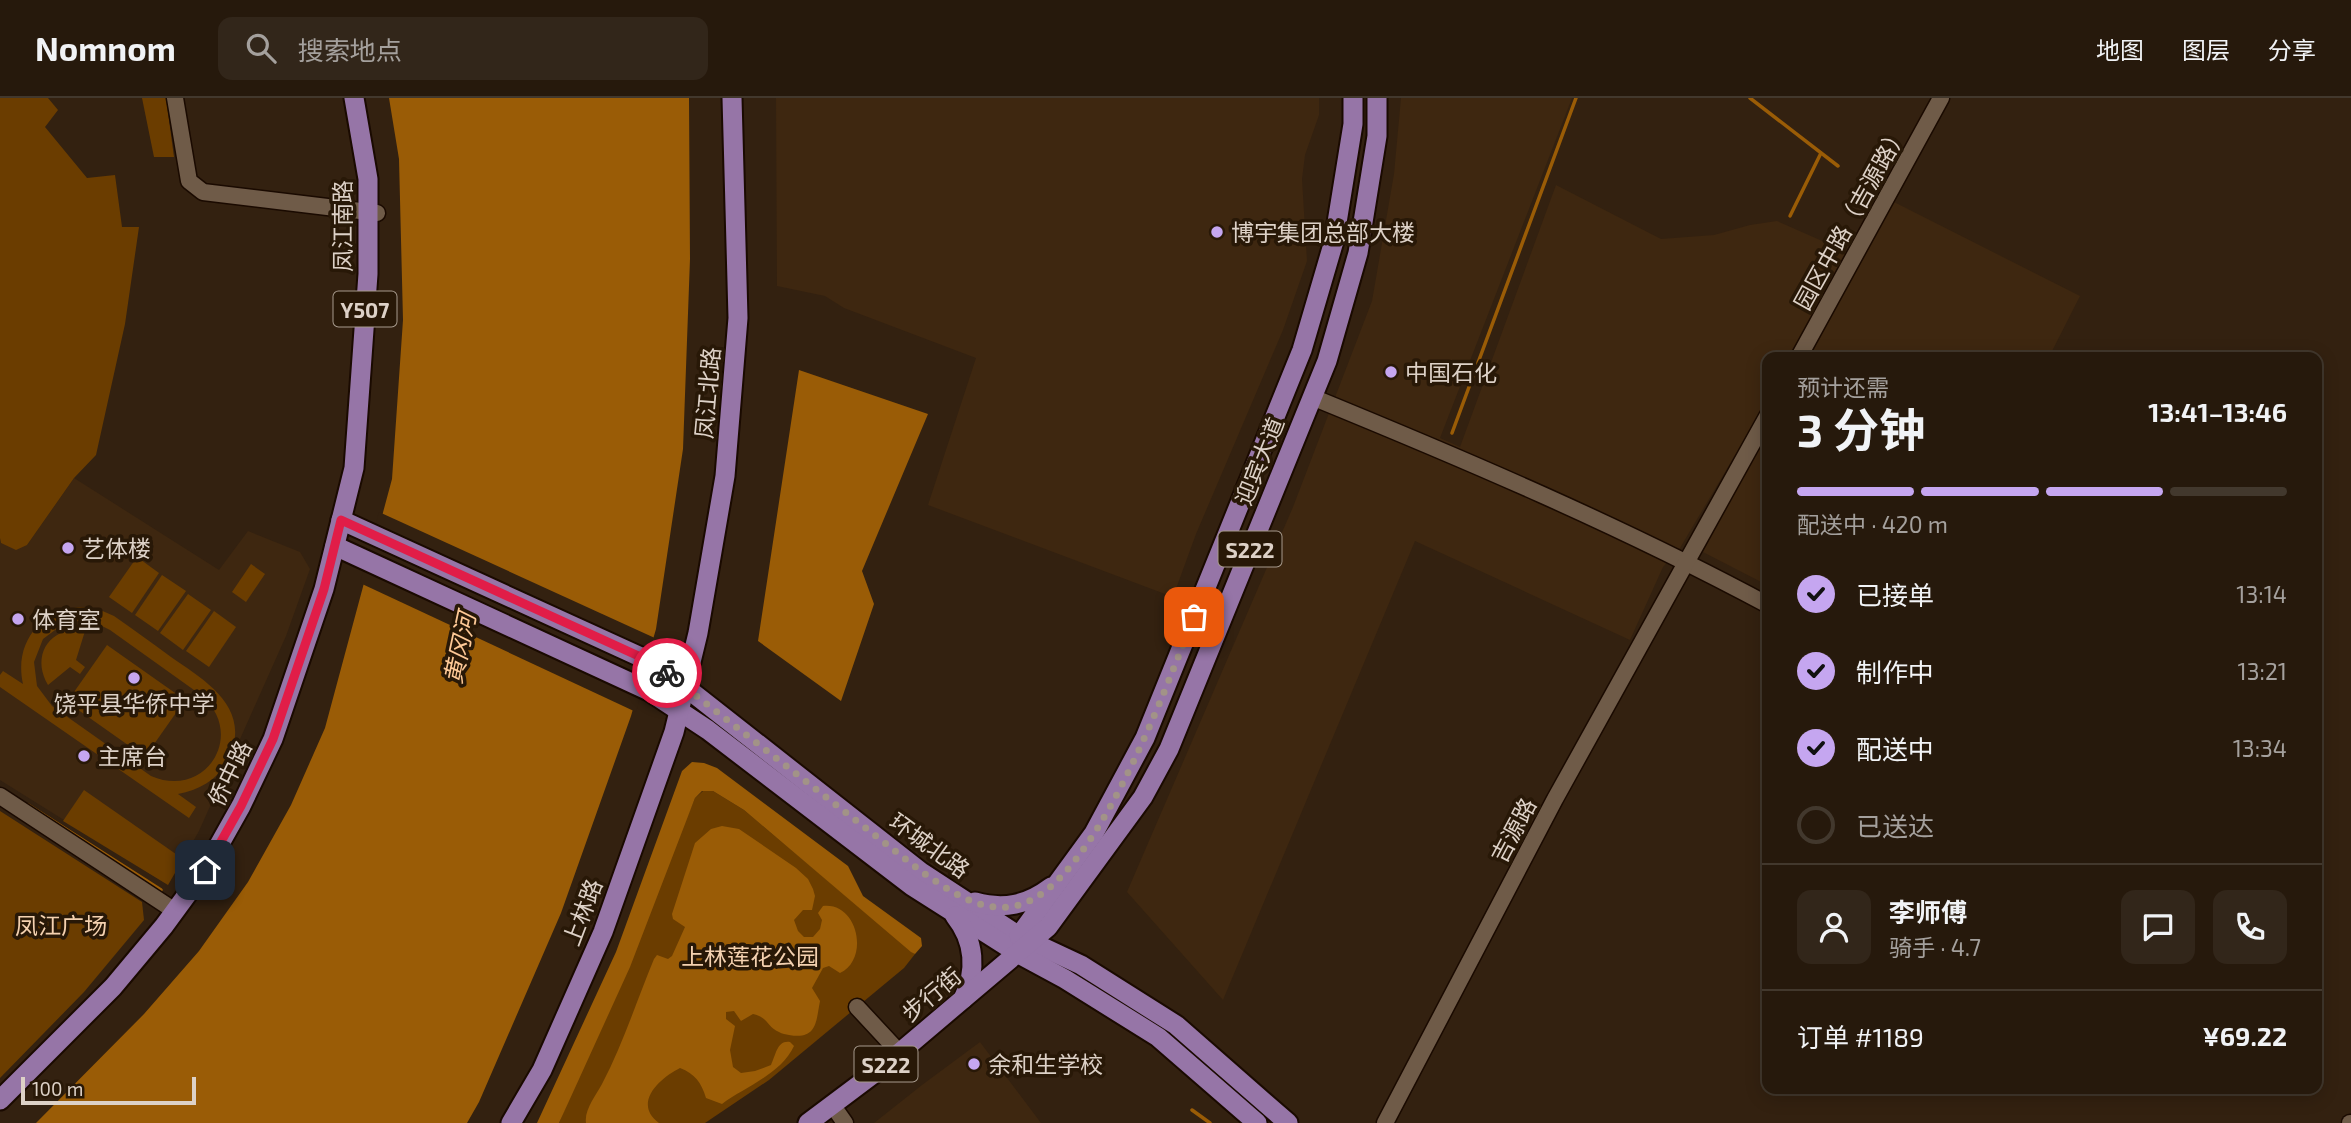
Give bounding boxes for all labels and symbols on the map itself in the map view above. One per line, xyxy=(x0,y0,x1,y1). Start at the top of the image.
street label: 园区中路（吉源路） xyxy=(1788,120,1912,314)
street label: 凤江南路 xyxy=(328,180,356,272)
place label: 博宇集团总部大楼 xyxy=(1231,218,1415,246)
marker: 博宇集团总部大楼 xyxy=(1209,224,1225,240)
road number: Y507 xyxy=(334,292,396,326)
street label: 凤江北路 xyxy=(689,346,725,440)
place label: 中国石化 xyxy=(1405,358,1497,386)
marker: 中国石化 xyxy=(1383,364,1399,380)
street label: 迎宾大道 xyxy=(1229,413,1289,509)
road number: S222 xyxy=(1218,532,1282,566)
place label: 艺体楼 xyxy=(82,534,151,562)
marker: 艺体楼 xyxy=(60,540,76,556)
pin xyxy=(1164,587,1224,647)
place label: 体育室 xyxy=(32,605,101,633)
water label: 黄冈河 xyxy=(437,606,481,686)
marker: 体育室 xyxy=(10,611,26,627)
courier xyxy=(632,638,702,708)
marker: 饶平县华侨中学 xyxy=(126,670,142,686)
place label: 饶平县华侨中学 xyxy=(54,689,215,717)
street label: 侨中路 xyxy=(201,736,257,810)
place label: 主席台 xyxy=(98,742,167,770)
marker: 主席台 xyxy=(76,748,92,764)
street label: 吉源路 xyxy=(1484,793,1542,867)
street label: 环城北路 xyxy=(885,807,975,883)
pin xyxy=(175,840,235,900)
street label: 上林路 xyxy=(557,875,607,949)
park label: 凤江广场 xyxy=(15,911,107,939)
park label: 上林莲花公园 xyxy=(681,942,819,970)
street label: 步行街 xyxy=(896,961,966,1027)
road number: S222 xyxy=(854,1046,917,1082)
place label: 余和生学校 xyxy=(988,1050,1103,1078)
marker: 余和生学校 xyxy=(966,1056,982,1072)
scale bar xyxy=(21,1074,196,1106)

